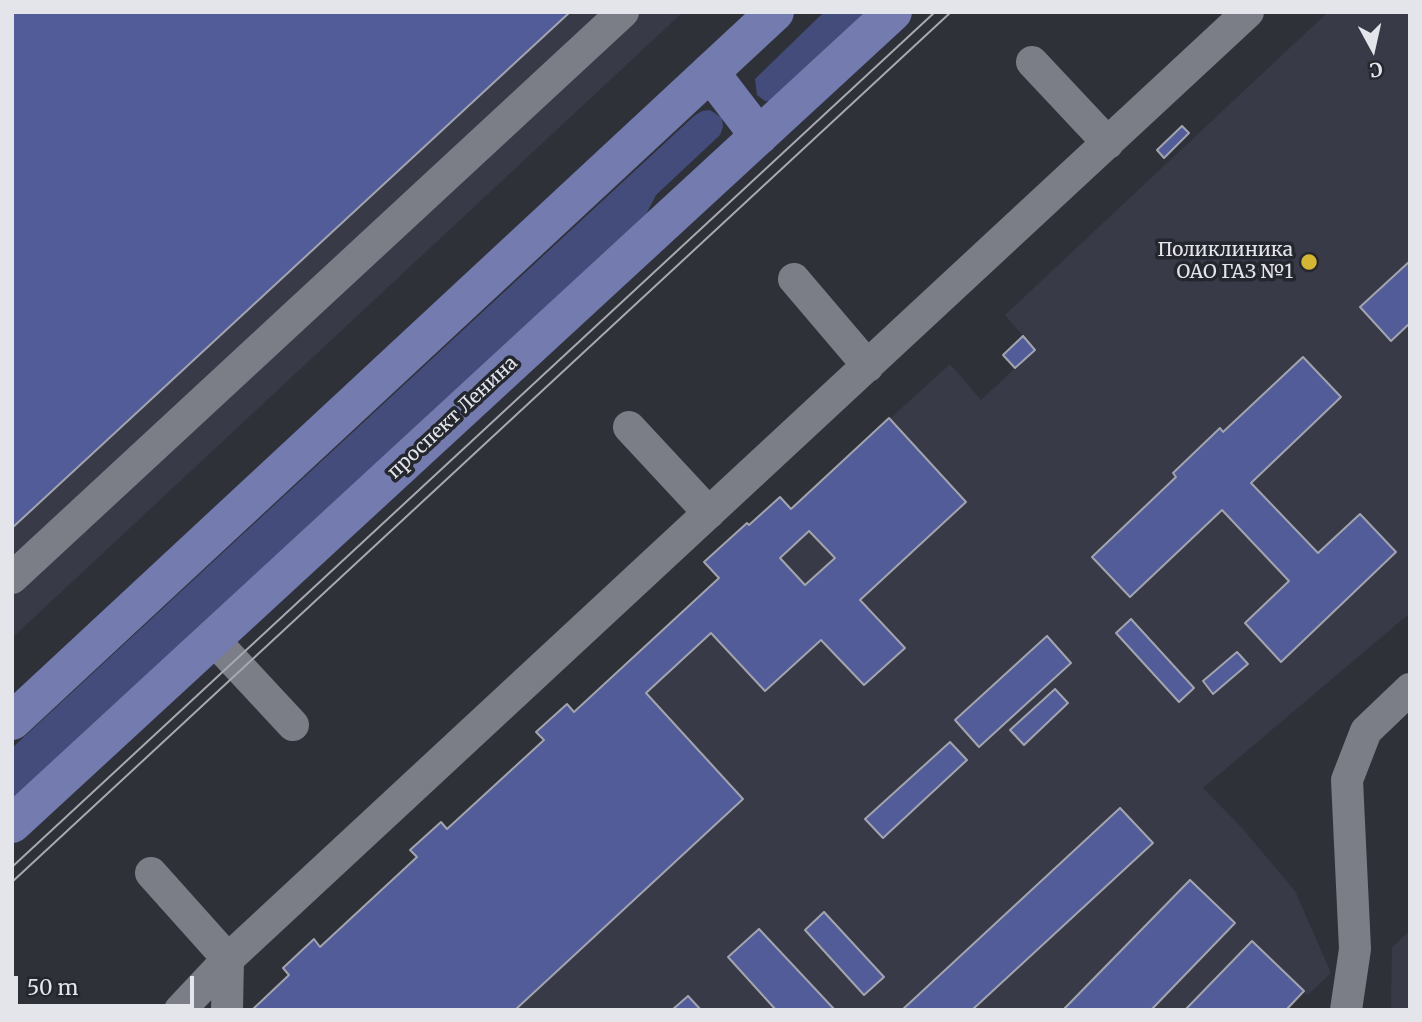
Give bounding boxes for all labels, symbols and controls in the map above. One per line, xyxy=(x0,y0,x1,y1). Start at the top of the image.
north arrow xyxy=(1338,14,1408,84)
text: С xyxy=(1368,57,1384,83)
place label: Поликлиника ОАО ГАЗ №1 xyxy=(1158,240,1293,284)
marker: Поликлиника ОАО ГАЗ №1 xyxy=(1299,252,1319,272)
street label: проспект Ленина xyxy=(383,352,523,484)
scale bar xyxy=(18,962,198,1006)
text: 50 m xyxy=(27,974,78,1001)

